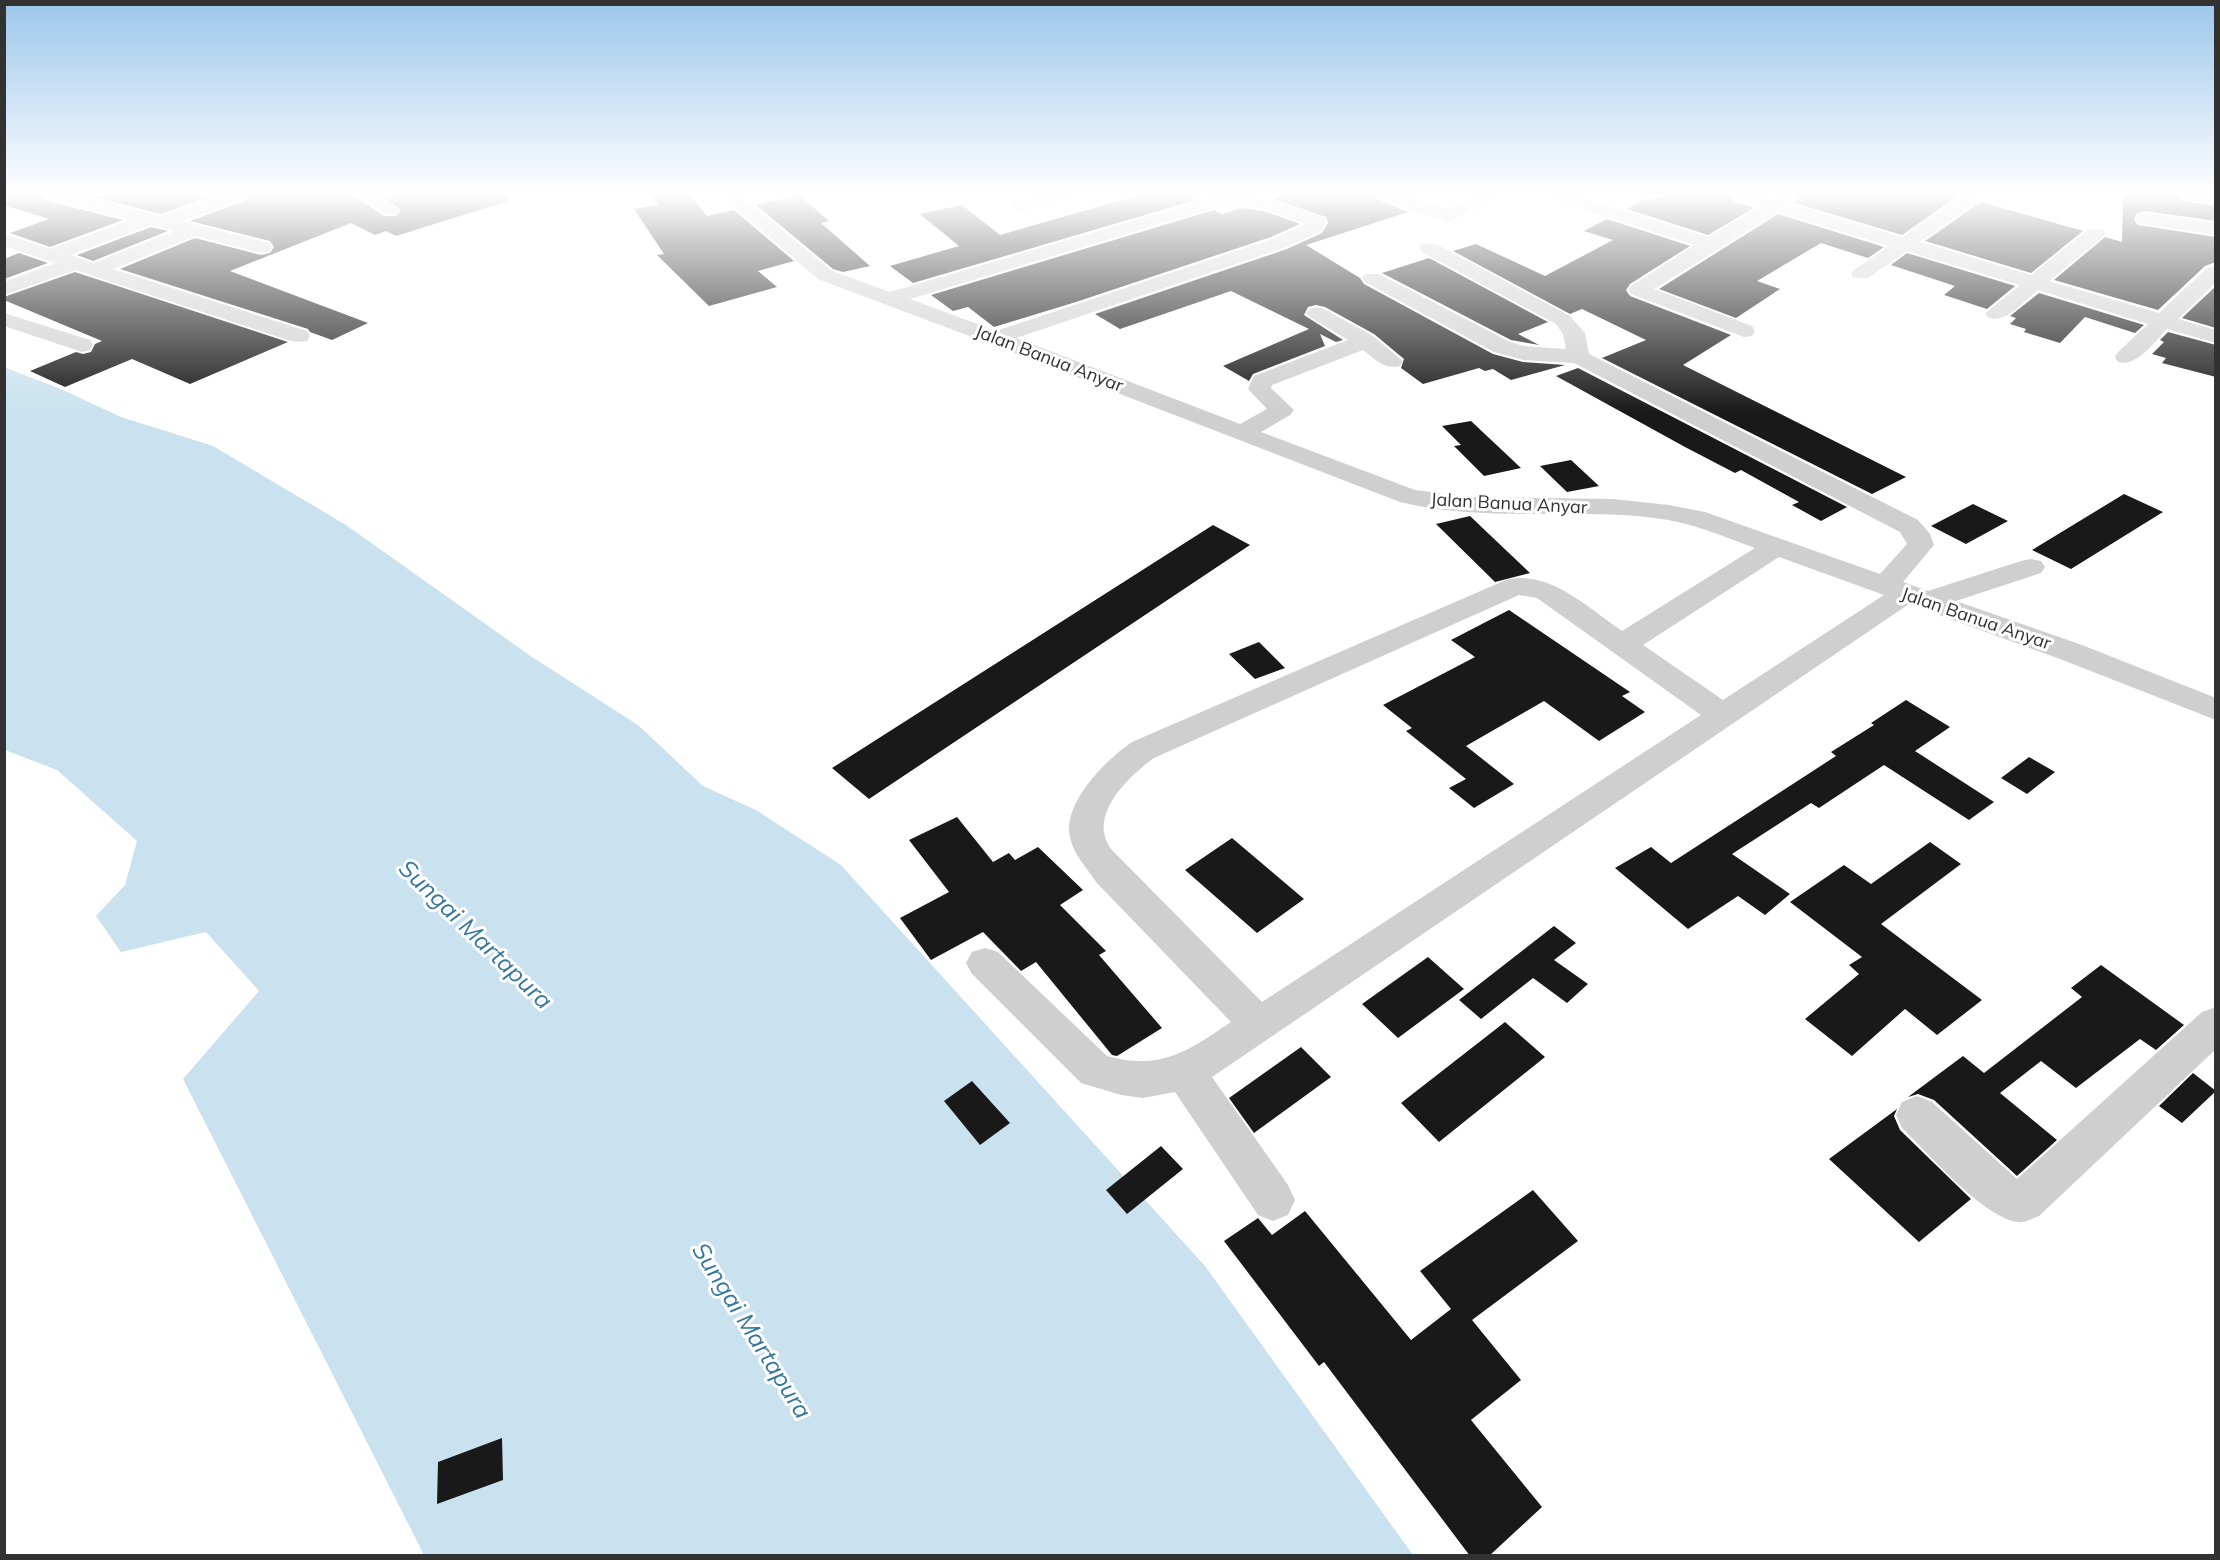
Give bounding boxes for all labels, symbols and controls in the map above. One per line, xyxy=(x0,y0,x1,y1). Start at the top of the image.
street label: Jalan Banua Anyar xyxy=(972,321,1126,397)
street label: Jalan Banua Anyar xyxy=(1430,489,1588,519)
street label: Jalan Banua Anyar xyxy=(1898,583,2054,655)
water label: Sungai Martapura xyxy=(392,854,558,1016)
water label: Sungai Martapura xyxy=(685,1238,817,1424)

